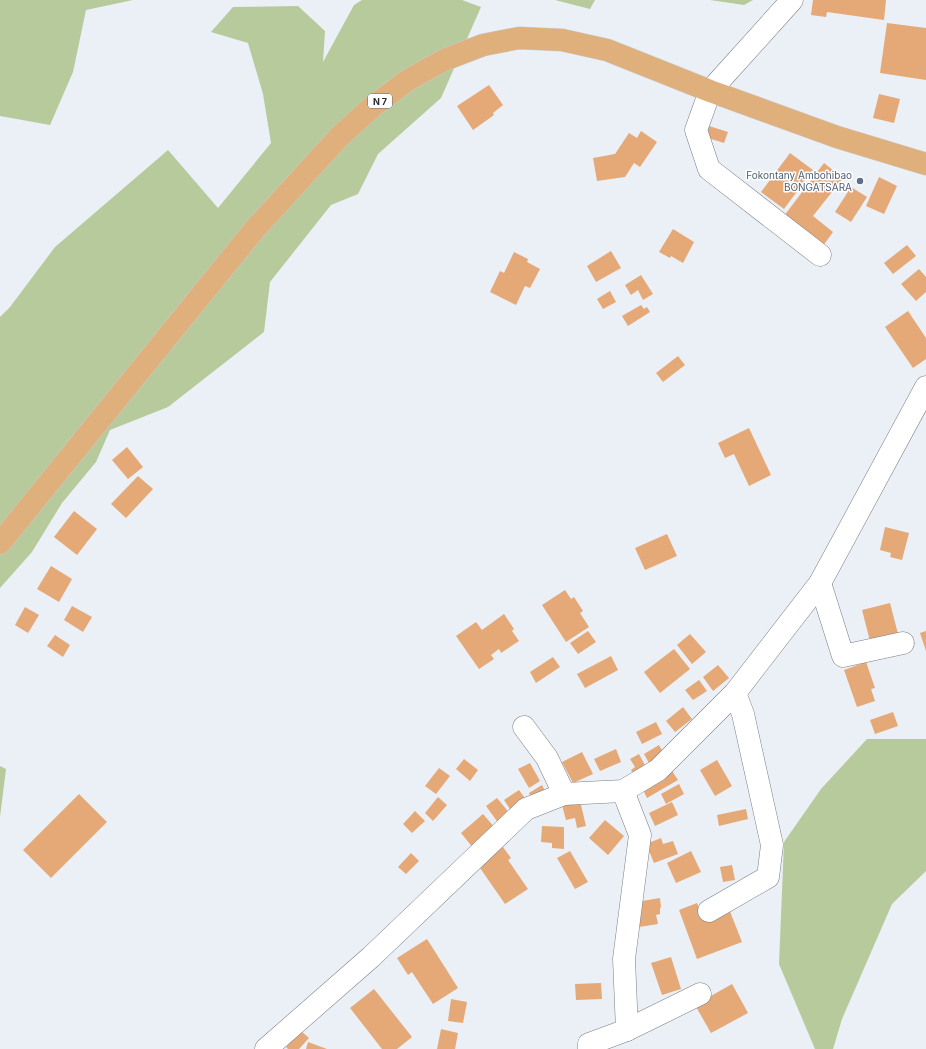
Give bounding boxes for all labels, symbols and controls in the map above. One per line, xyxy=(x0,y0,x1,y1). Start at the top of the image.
road number: N 7 xyxy=(368,94,392,108)
place label: Fokontany Ambohibao BONGATSARA xyxy=(746,169,852,193)
marker: Fokontany Ambohibao BONGATSARA xyxy=(855,176,865,186)

